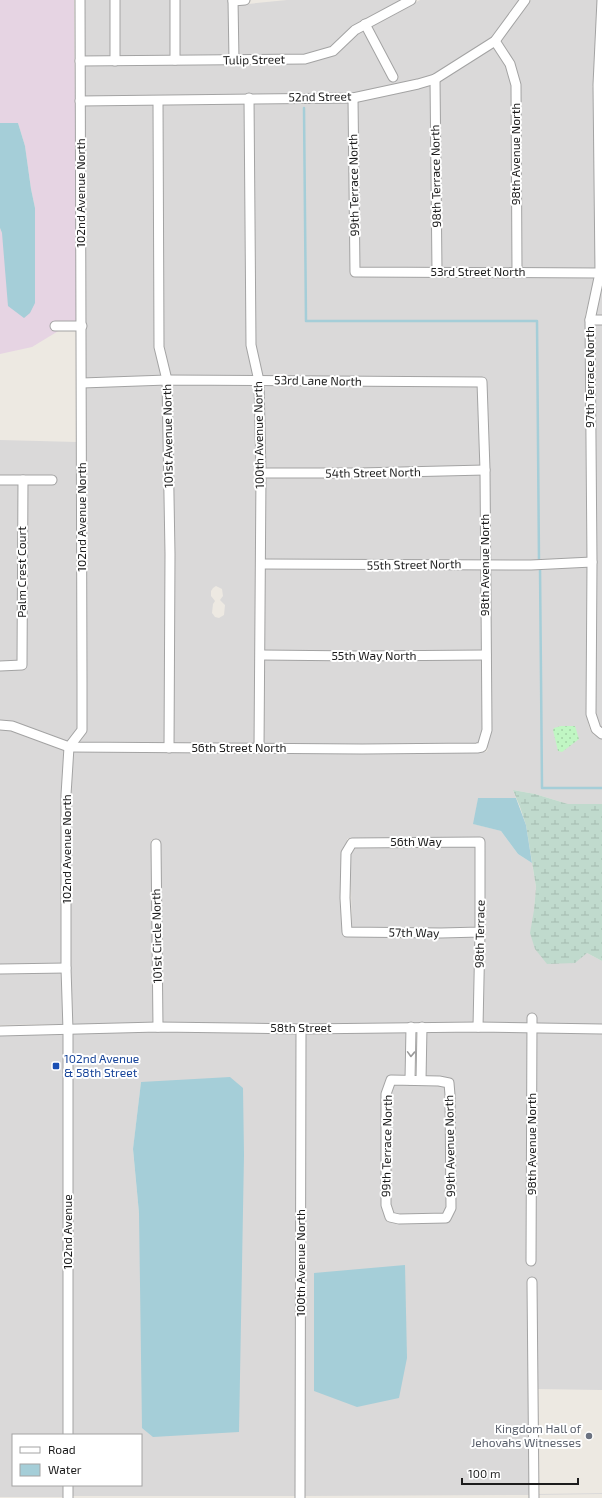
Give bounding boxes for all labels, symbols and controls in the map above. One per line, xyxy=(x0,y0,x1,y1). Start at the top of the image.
street label: Tulip Street xyxy=(223,51,286,67)
street label: 52nd Street xyxy=(288,88,352,104)
street label: 98th Avenue North xyxy=(508,103,522,205)
street label: 98th Terrace North xyxy=(427,124,443,228)
street label: 99th Terrace North xyxy=(345,134,361,236)
street label: 102nd Avenue North xyxy=(73,138,87,248)
street label: 53rd Street North xyxy=(430,264,526,278)
street label: 97th Terrace North xyxy=(582,326,596,428)
street label: 53rd Lane North xyxy=(274,372,362,388)
street label: 100th Avenue North xyxy=(250,381,266,489)
street label: 101st Avenue North xyxy=(159,384,175,488)
street label: 102nd Avenue North xyxy=(74,462,88,572)
street label: 54th Street North xyxy=(325,464,421,480)
street label: 98th Avenue North xyxy=(477,514,491,616)
street label: Palm Crest Court xyxy=(14,526,28,618)
street label: 55th Street North xyxy=(366,556,461,572)
street label: 55th Way North xyxy=(331,648,417,662)
street label: 56th Street North xyxy=(191,740,287,754)
street label: 102nd Avenue North xyxy=(59,794,73,904)
street label: 56th Way xyxy=(390,834,442,848)
street label: 101st Circle North xyxy=(148,888,164,984)
street label: 98th Terrace xyxy=(471,900,487,968)
street label: 57th Way xyxy=(388,925,440,939)
street label: 58th Street xyxy=(270,1020,332,1034)
place label: 102nd Avenue & 58th Street xyxy=(64,1051,139,1079)
one-way arrow xyxy=(406,1051,415,1057)
marker: 102nd Avenue & 58th Street xyxy=(51,1061,61,1071)
street label: 98th Avenue North xyxy=(524,1093,538,1195)
street label: 99th Terrace North xyxy=(378,1095,394,1197)
street label: 99th Avenue North xyxy=(441,1095,457,1197)
street label: 102nd Avenue xyxy=(60,1194,74,1270)
street label: 100th Avenue North xyxy=(293,1209,307,1317)
place label: Kingdom Hall of Jehovahs Witnesses xyxy=(471,1421,581,1449)
marker: Kingdom Hall of Jehovahs Witnesses xyxy=(584,1431,594,1441)
legend xyxy=(12,1434,142,1486)
text: Road xyxy=(48,1442,76,1456)
scale bar xyxy=(462,1460,578,1486)
text: Water xyxy=(48,1462,82,1476)
text: 100 m xyxy=(468,1466,500,1480)

